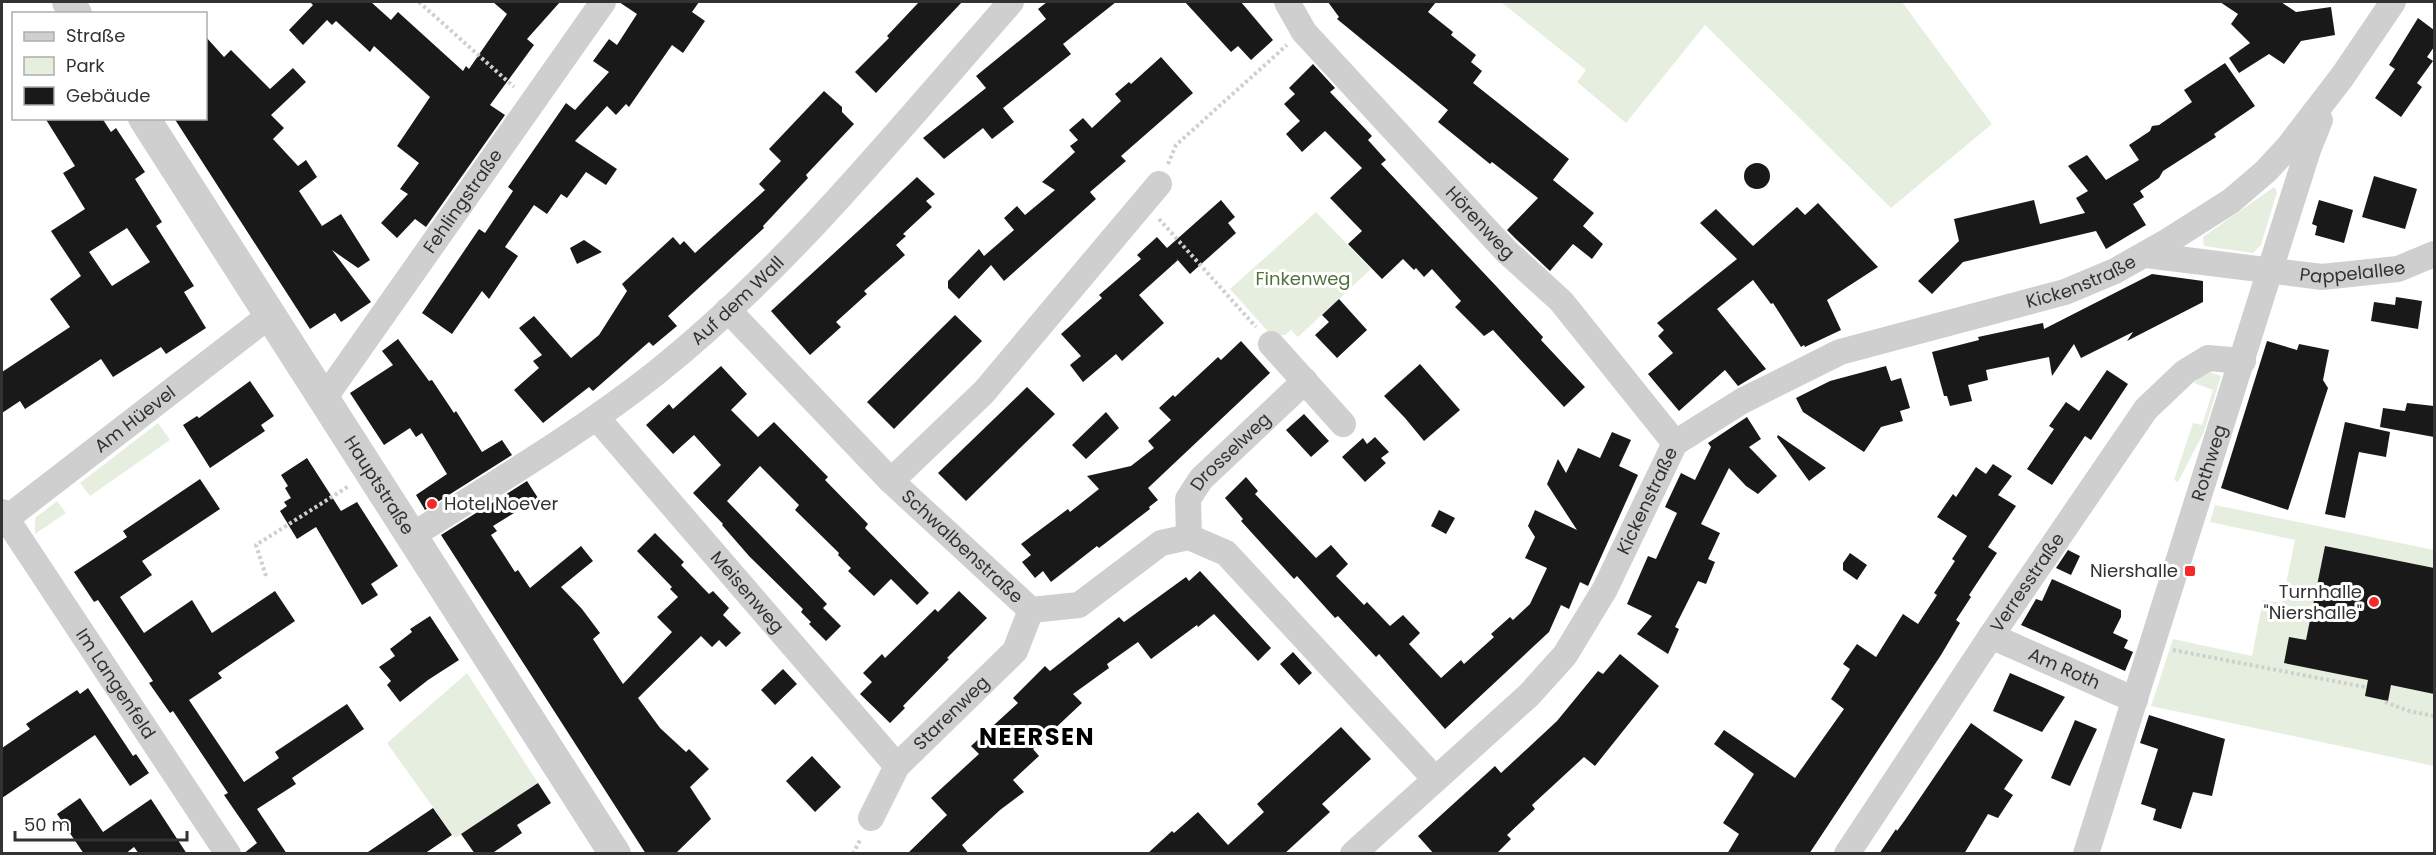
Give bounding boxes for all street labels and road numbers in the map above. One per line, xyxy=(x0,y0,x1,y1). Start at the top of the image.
street label: Fehlingstraße xyxy=(417,144,508,258)
street label: Hörenweg xyxy=(1440,180,1520,265)
street label: Kickenstraße xyxy=(2023,249,2140,314)
street label: Auf dem Wall xyxy=(685,250,789,350)
street label: Pappelallee xyxy=(2298,254,2409,289)
street label: Am Hüevel xyxy=(89,380,181,458)
street label: Drosselweg xyxy=(1184,407,1276,495)
street label: Rothweg xyxy=(2185,422,2232,504)
street label: Hauptstraße xyxy=(338,431,420,539)
street label: Kickenstraße xyxy=(1610,443,1683,558)
street label: Schwalbenstraße xyxy=(896,484,1029,609)
street label: Verresstraße xyxy=(1984,527,2070,637)
street label: Meisenweg xyxy=(705,545,790,638)
street label: Im Langenfeld xyxy=(70,623,162,744)
street label: Am Roth xyxy=(2024,641,2104,695)
street label: Starenweg xyxy=(908,670,994,755)

